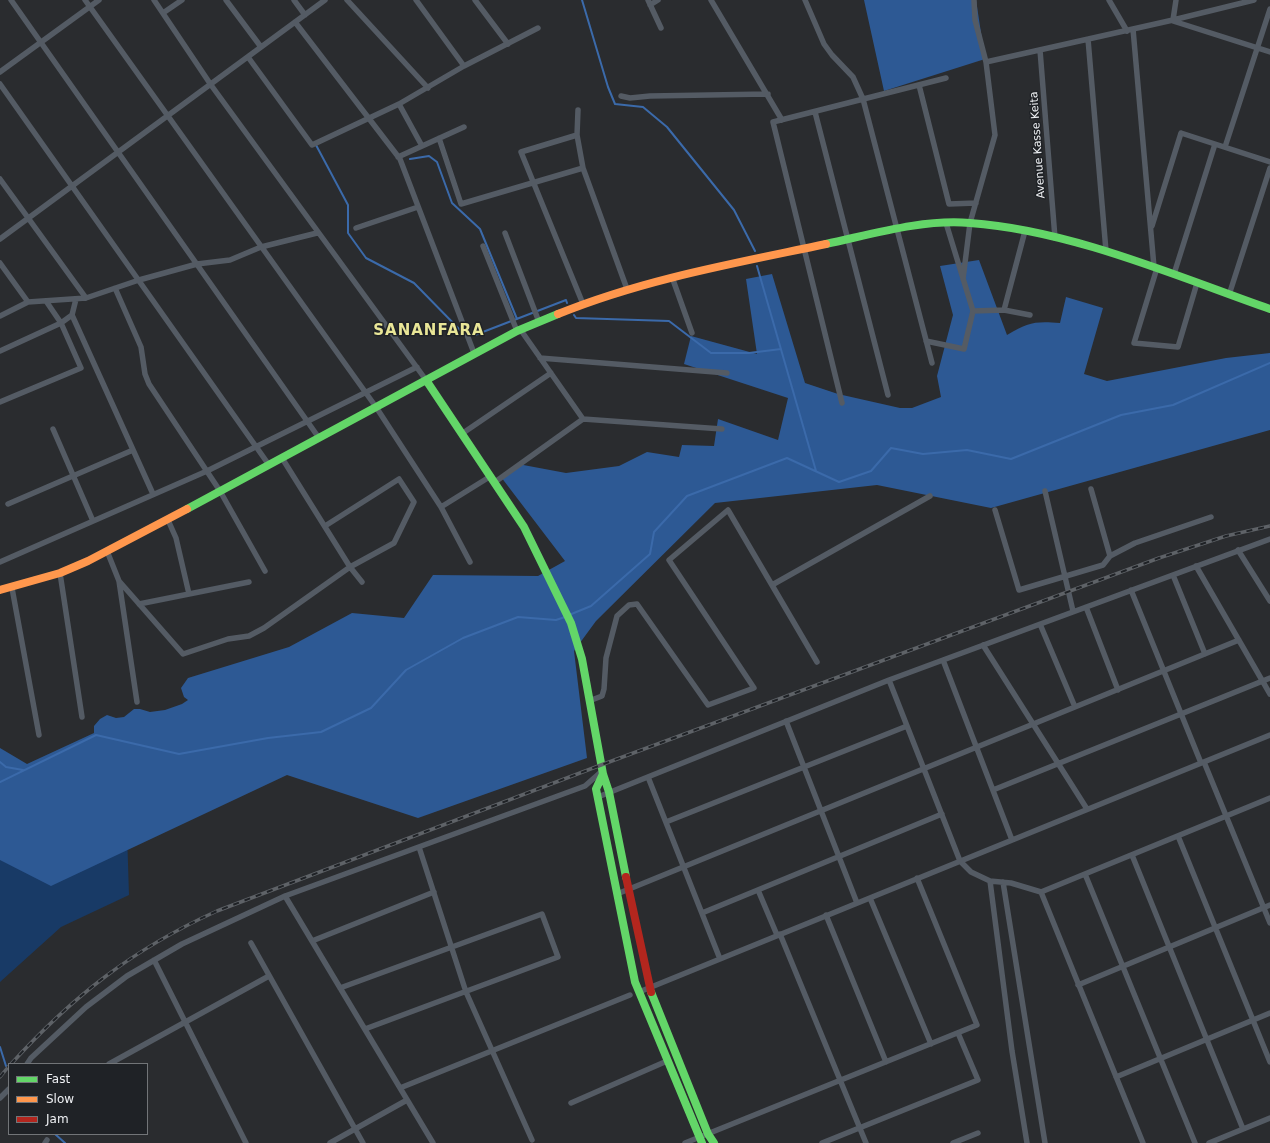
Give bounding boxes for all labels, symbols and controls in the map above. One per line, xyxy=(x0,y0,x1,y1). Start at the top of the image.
street label: Avenue Kasse Keita xyxy=(1028,91,1048,199)
district label: SANANFARA xyxy=(373,322,485,340)
legend xyxy=(8,1063,148,1135)
text: Fast xyxy=(46,1072,70,1086)
text: Slow xyxy=(46,1092,74,1106)
text: Jam xyxy=(46,1112,69,1126)

